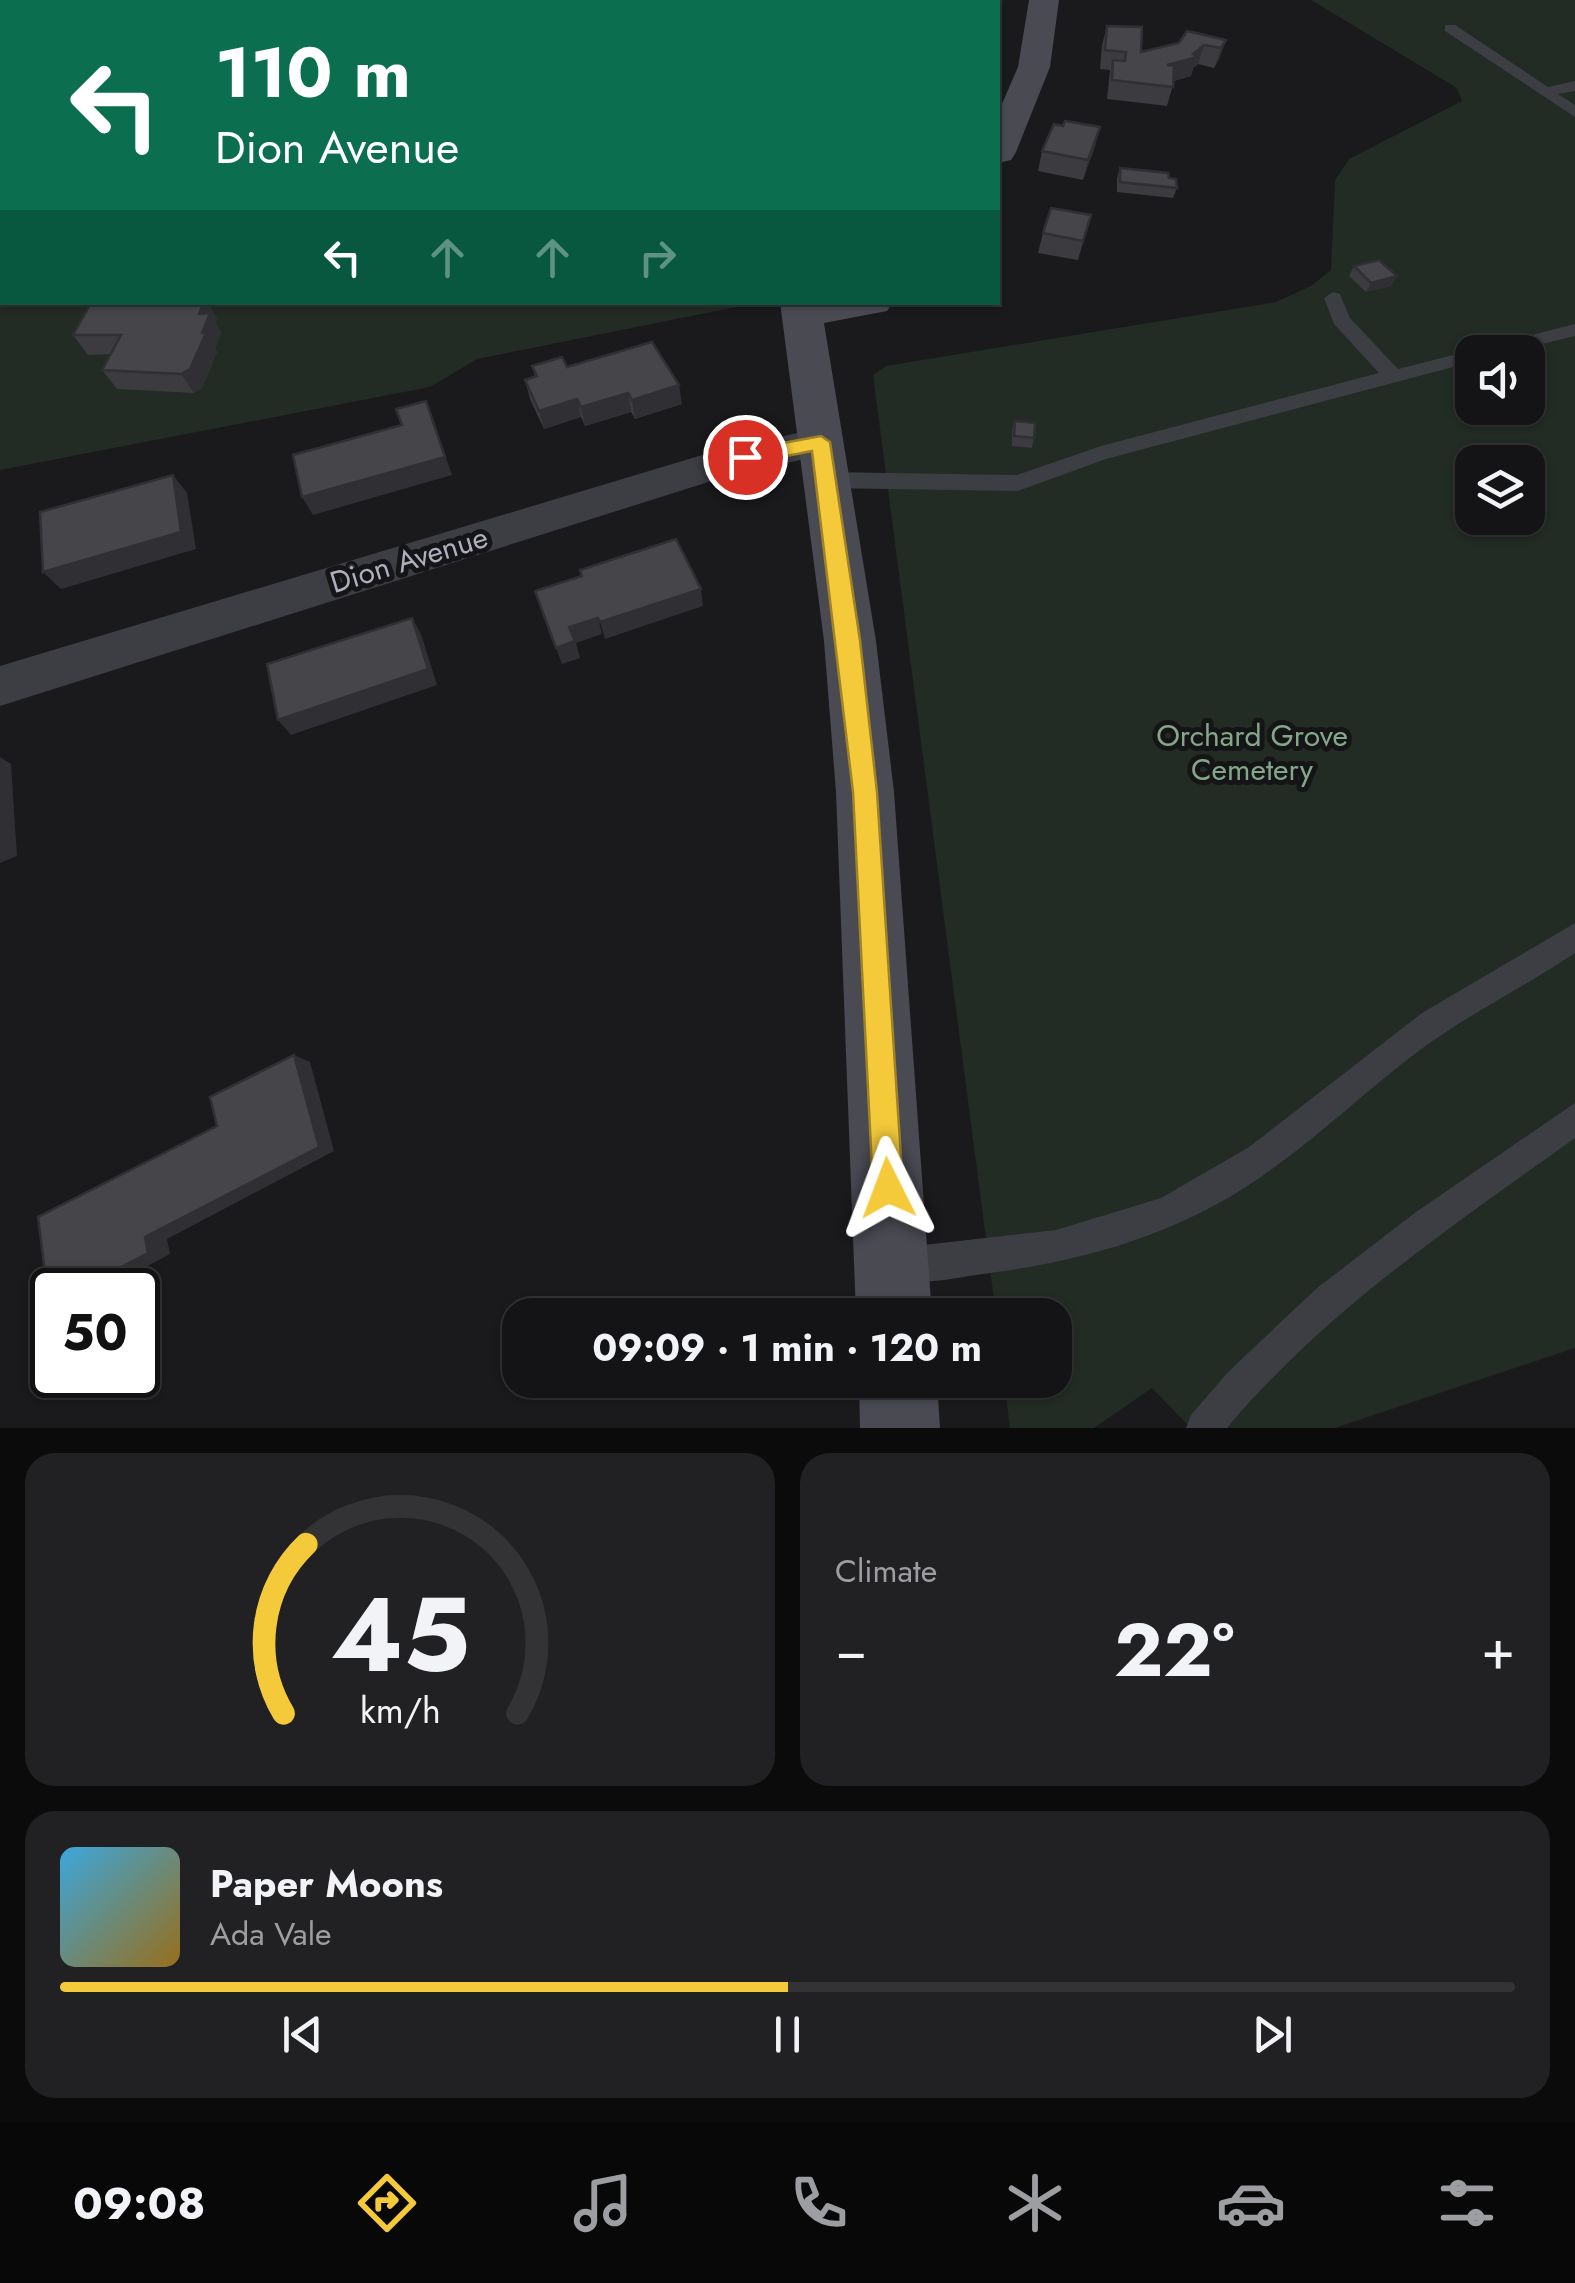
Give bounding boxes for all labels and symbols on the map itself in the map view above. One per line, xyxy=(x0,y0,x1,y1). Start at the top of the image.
pin xyxy=(703,415,788,500)
street label: Dion Avenue xyxy=(325,515,493,604)
park label: Orchard Grove Cemetery xyxy=(1156,714,1348,791)
position arrow xyxy=(836,1136,940,1240)
speed limit sign: 50 xyxy=(30,1268,160,1398)

